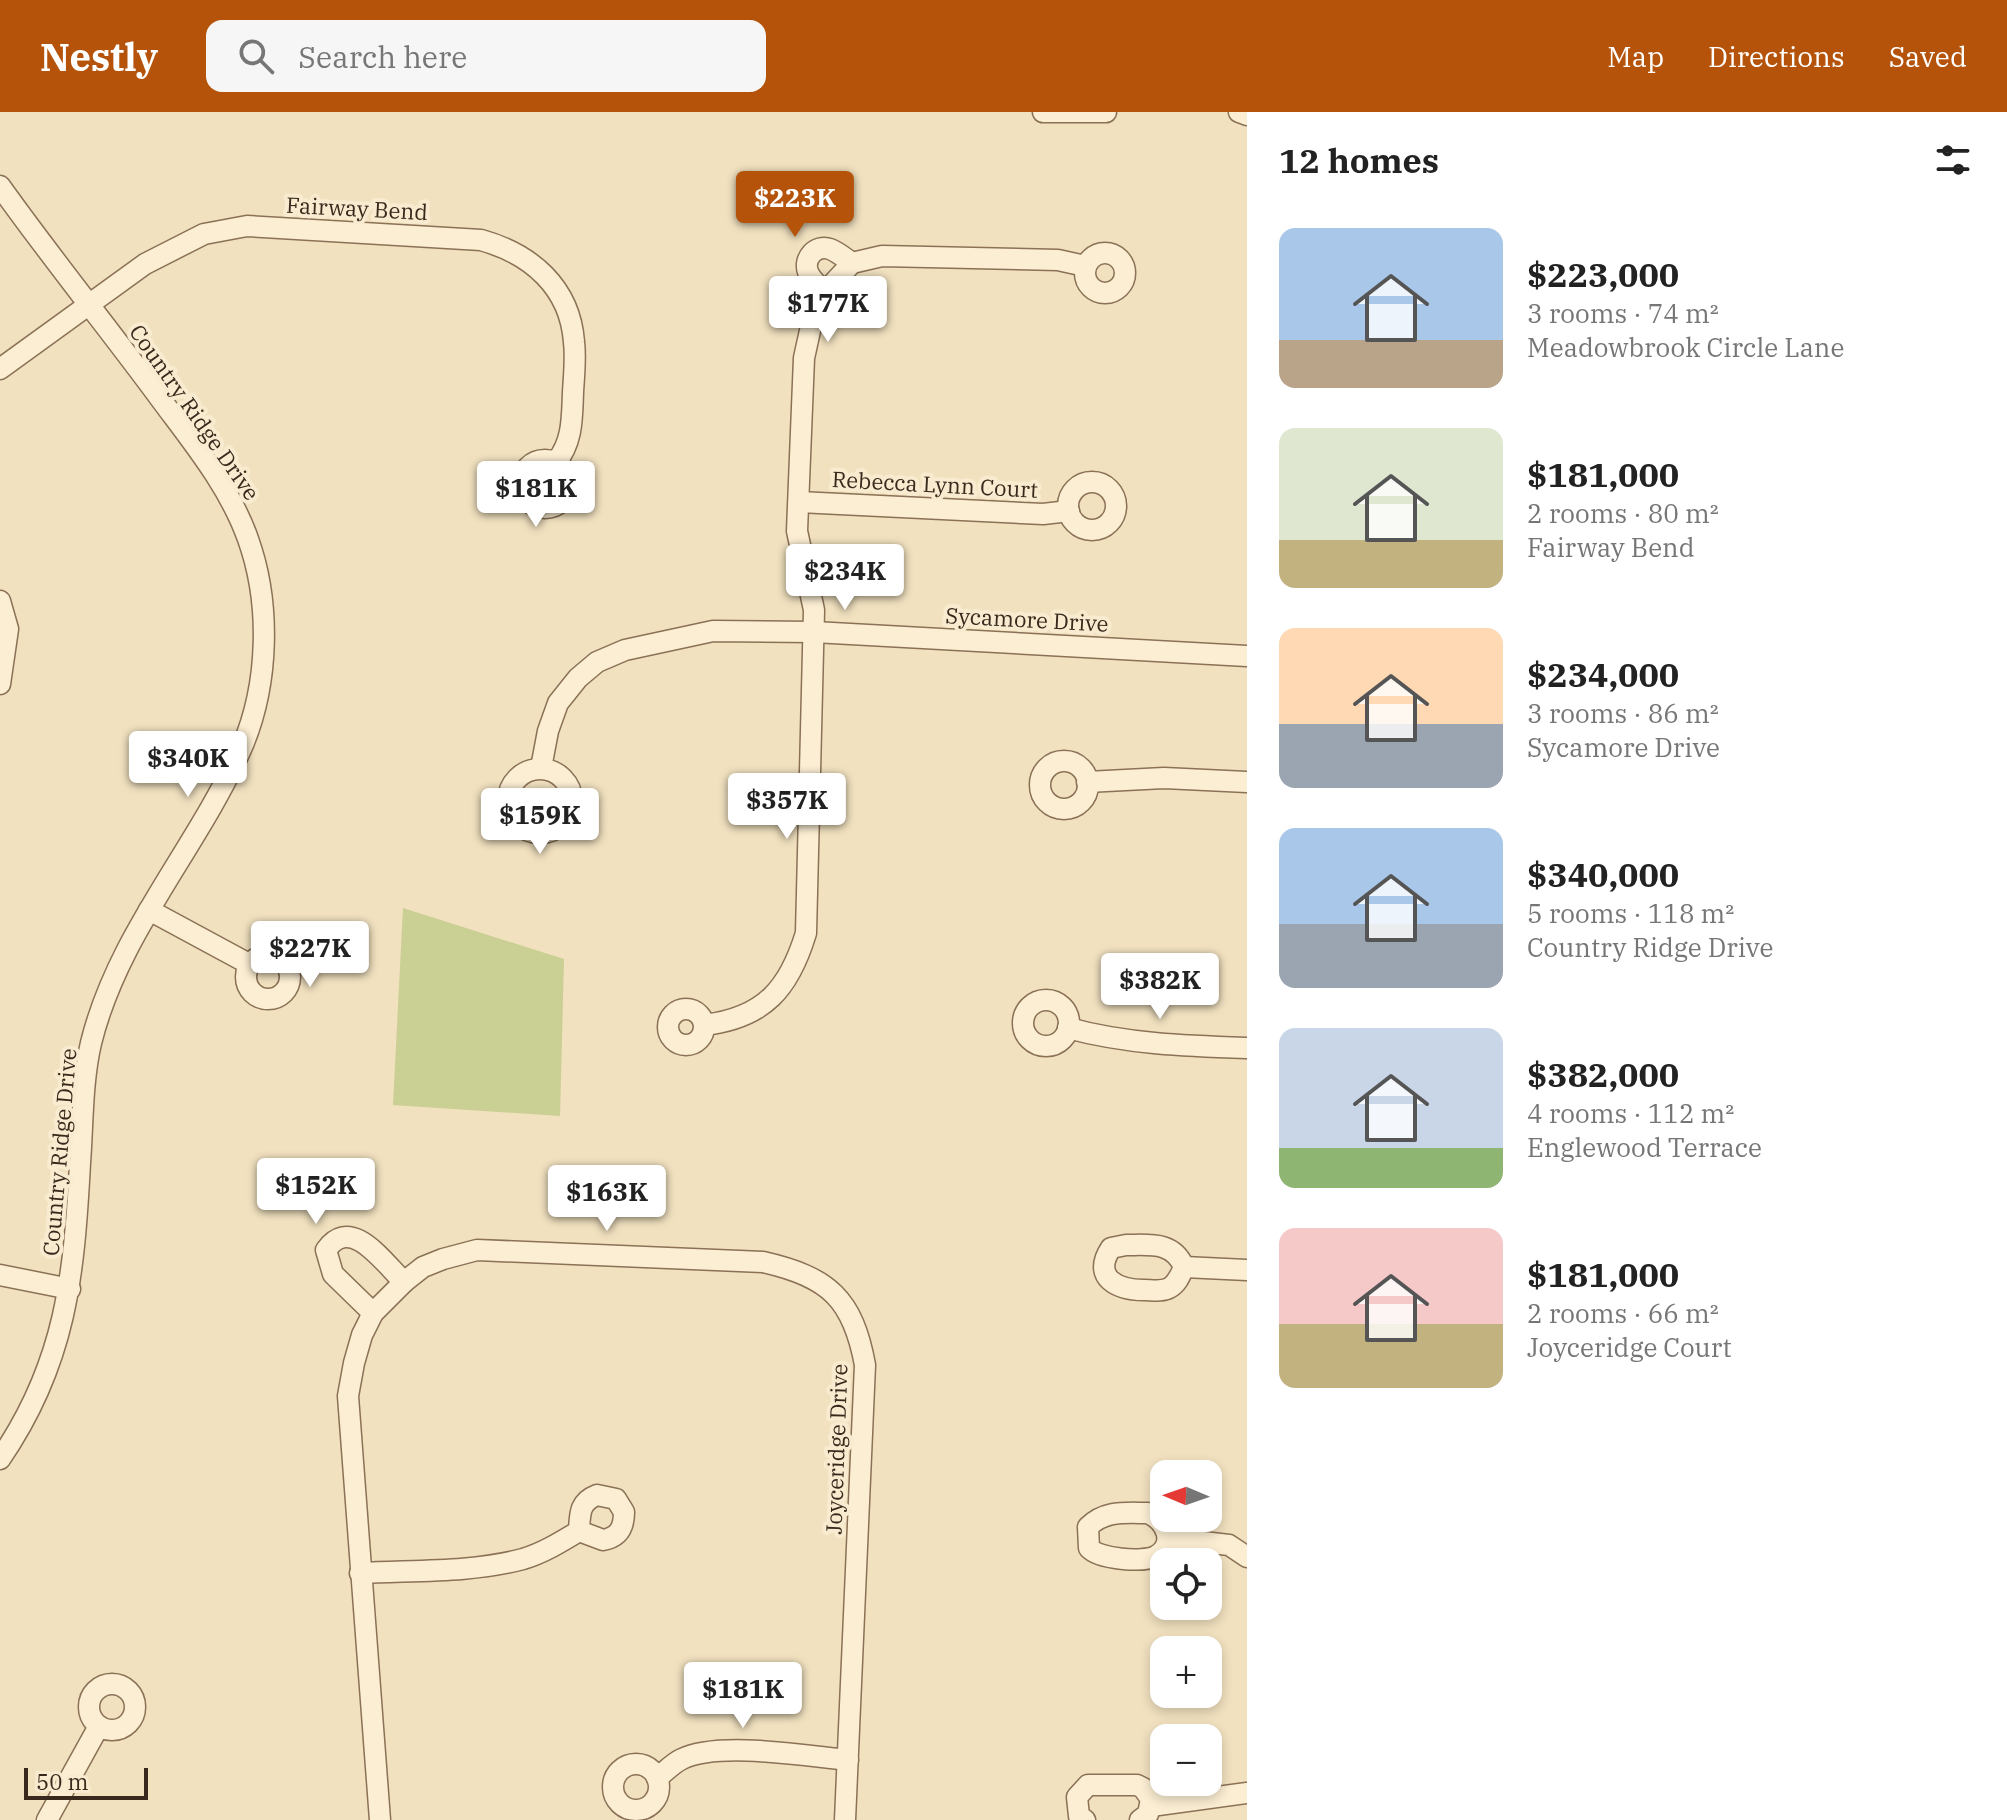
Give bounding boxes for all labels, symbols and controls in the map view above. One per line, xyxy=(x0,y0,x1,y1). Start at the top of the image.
search box xyxy=(206,20,766,92)
text: Nestly xyxy=(40,32,158,81)
icon: search xyxy=(234,34,278,78)
text: Search here xyxy=(298,37,467,76)
text: Map xyxy=(1607,38,1664,75)
text: Directions xyxy=(1708,38,1845,75)
text: Saved xyxy=(1889,38,1967,75)
text: 12 homes xyxy=(1279,138,1439,182)
icon: filters xyxy=(1931,138,1975,182)
pin: $223K xyxy=(739,171,851,239)
text: $223K xyxy=(754,180,836,214)
street label: Fairway Bend xyxy=(285,190,429,226)
text: $223,000 xyxy=(1527,252,1679,296)
icon: home xyxy=(1343,260,1439,356)
pin: $177K xyxy=(772,276,884,344)
text: $177K xyxy=(787,285,869,319)
text: 3 rooms · 74 m² xyxy=(1527,296,1719,330)
street label: Country Ridge Drive xyxy=(123,318,267,506)
text: Meadowbrook Circle Lane xyxy=(1527,330,1844,364)
text: $181,000 xyxy=(1527,452,1679,496)
icon: home xyxy=(1343,460,1439,556)
pin: $181K xyxy=(480,461,592,529)
street label: Rebecca Lynn Court xyxy=(831,464,1039,504)
text: $181K xyxy=(495,470,577,504)
text: 2 rooms · 80 m² xyxy=(1527,496,1719,530)
text: Fairway Bend xyxy=(1527,530,1695,564)
pin: $234K xyxy=(789,544,901,612)
text: $234K xyxy=(804,553,886,587)
street label: Sycamore Drive xyxy=(945,600,1109,638)
text: $234,000 xyxy=(1527,652,1679,696)
icon: home xyxy=(1343,660,1439,756)
text: 3 rooms · 86 m² xyxy=(1527,696,1719,730)
text: Sycamore Drive xyxy=(1527,730,1720,764)
pin: $340K xyxy=(132,731,244,799)
text: $340K xyxy=(147,740,229,774)
pin: $357K xyxy=(731,773,843,841)
text: $357K xyxy=(746,782,828,816)
pin: $159K xyxy=(484,788,596,856)
text: $159K xyxy=(499,797,581,831)
text: $340,000 xyxy=(1527,852,1679,896)
icon: home xyxy=(1343,860,1439,956)
text: 5 rooms · 118 m² xyxy=(1527,896,1734,930)
pin: $227K xyxy=(254,921,366,989)
text: $227K xyxy=(269,930,351,964)
text: Country Ridge Drive xyxy=(1527,930,1773,964)
pin: $382K xyxy=(1104,953,1216,1021)
text: $382K xyxy=(1119,962,1201,996)
street label: Country Ridge Drive xyxy=(35,1047,83,1257)
text: $382,000 xyxy=(1527,1052,1679,1096)
icon: home xyxy=(1343,1060,1439,1156)
text: 4 rooms · 112 m² xyxy=(1527,1096,1734,1130)
text: Englewood Terrace xyxy=(1527,1130,1762,1164)
pin: $152K xyxy=(260,1158,372,1226)
pin: $163K xyxy=(551,1165,663,1233)
text: $152K xyxy=(275,1167,357,1201)
text: $163K xyxy=(566,1174,648,1208)
text: $181,000 xyxy=(1527,1252,1679,1296)
icon: home xyxy=(1343,1260,1439,1356)
text: 2 rooms · 66 m² xyxy=(1527,1296,1719,1330)
text: Joyceridge Court xyxy=(1527,1330,1732,1364)
street label: Joyceridge Drive xyxy=(819,1363,853,1535)
north arrow xyxy=(1150,1460,1222,1532)
map controls xyxy=(1150,1460,1222,1796)
button: locate xyxy=(1150,1548,1222,1620)
button: + xyxy=(1150,1636,1222,1708)
pin: $181K xyxy=(687,1662,799,1730)
text: $181K xyxy=(702,1671,784,1705)
button: − xyxy=(1150,1724,1222,1796)
scale bar xyxy=(24,1764,148,1800)
text: 50 m xyxy=(36,1767,88,1796)

